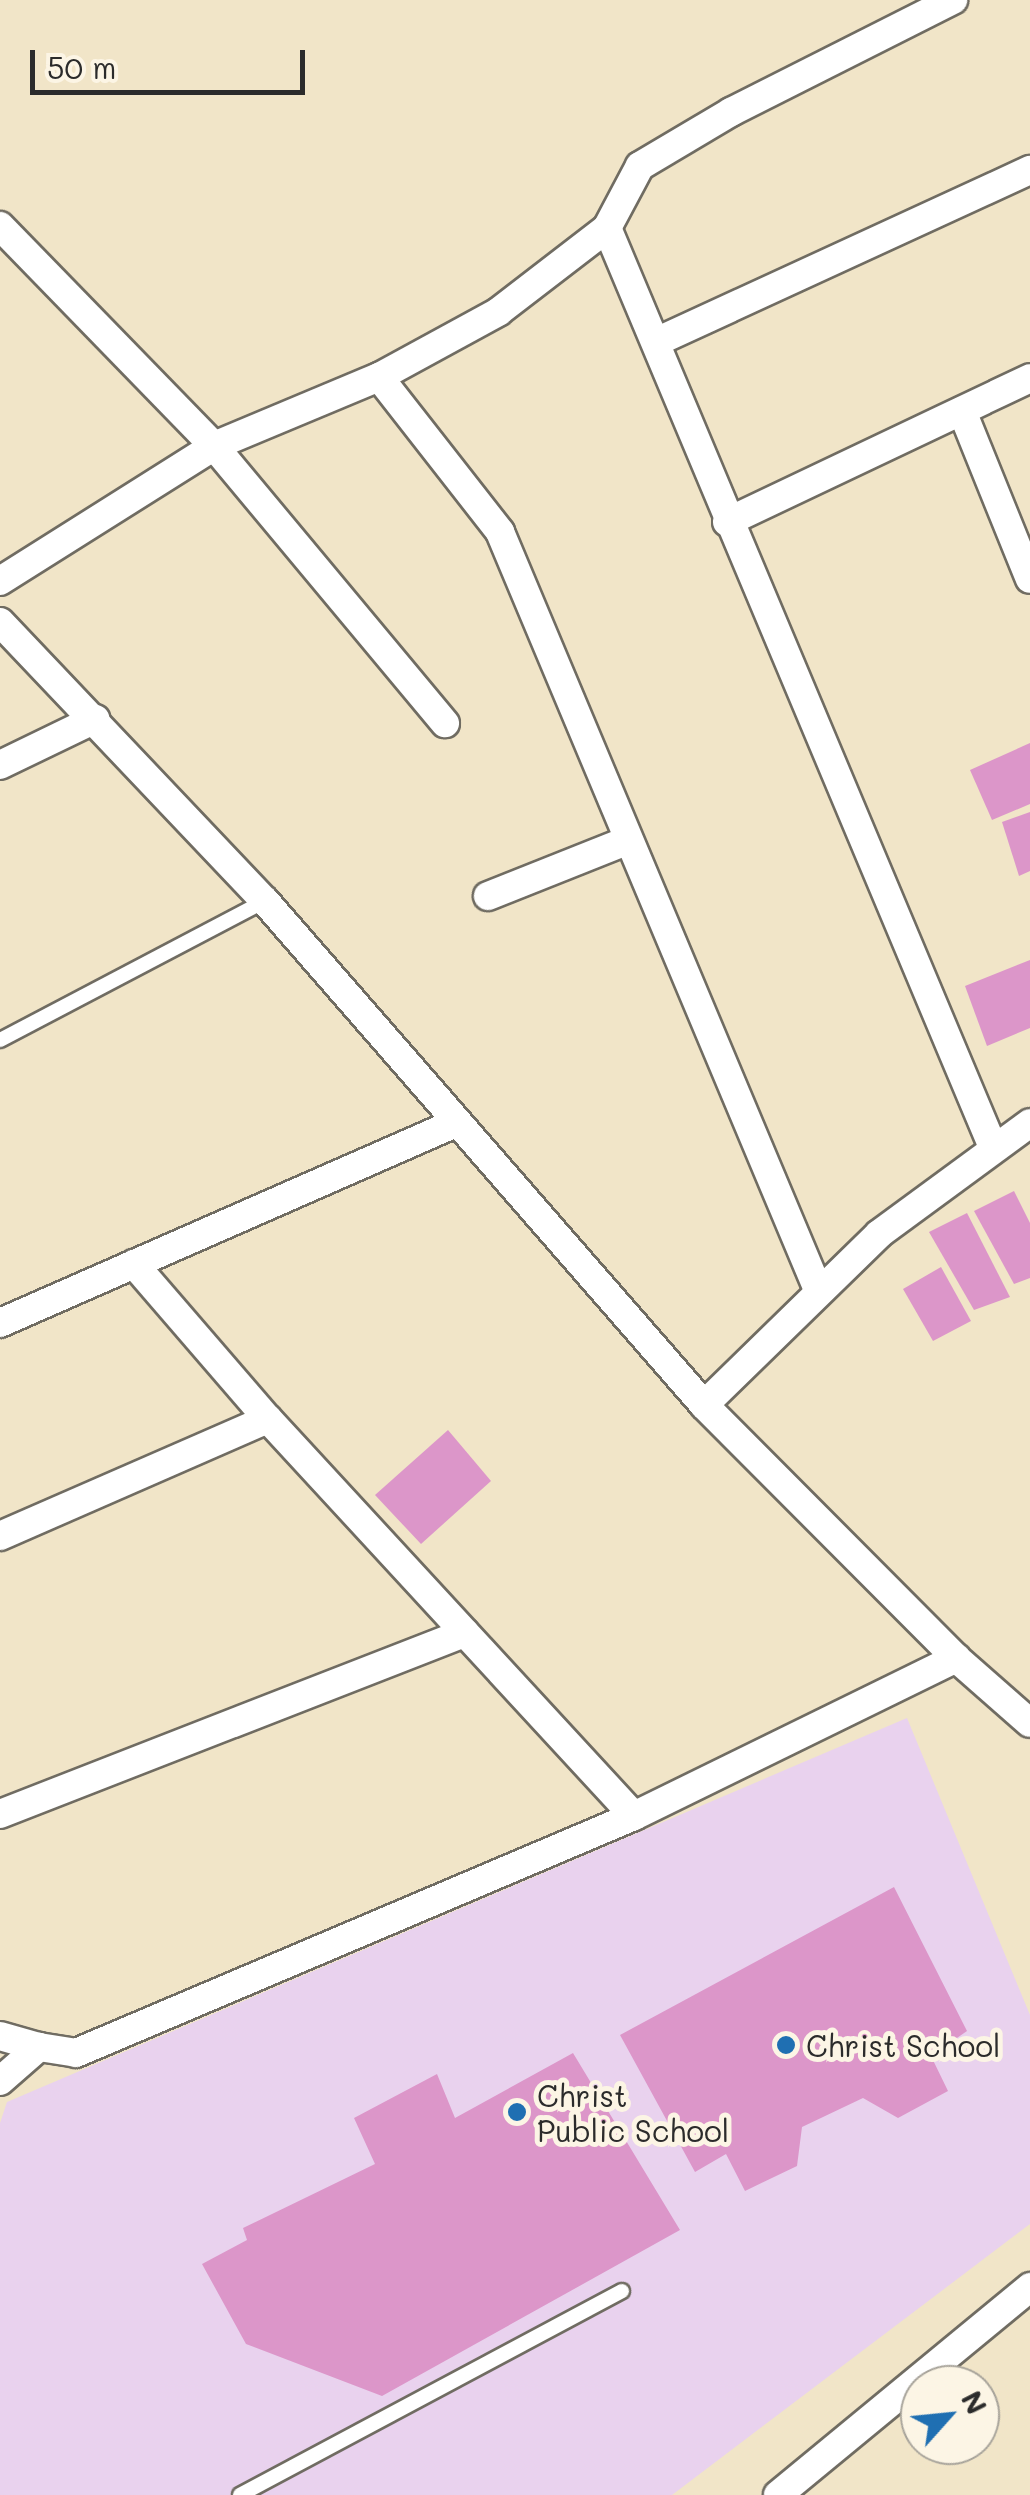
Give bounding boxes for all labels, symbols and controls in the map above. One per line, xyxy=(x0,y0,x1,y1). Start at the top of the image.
scale bar xyxy=(35,30,310,92)
text: 50 m xyxy=(47,47,117,87)
place label: Christ School xyxy=(806,2027,1001,2063)
marker: Christ School xyxy=(775,2034,797,2056)
place label: Christ Public School xyxy=(537,2077,729,2148)
marker: Christ Public School xyxy=(506,2101,528,2123)
north arrow xyxy=(900,2365,1000,2465)
text: N xyxy=(954,2385,996,2420)

